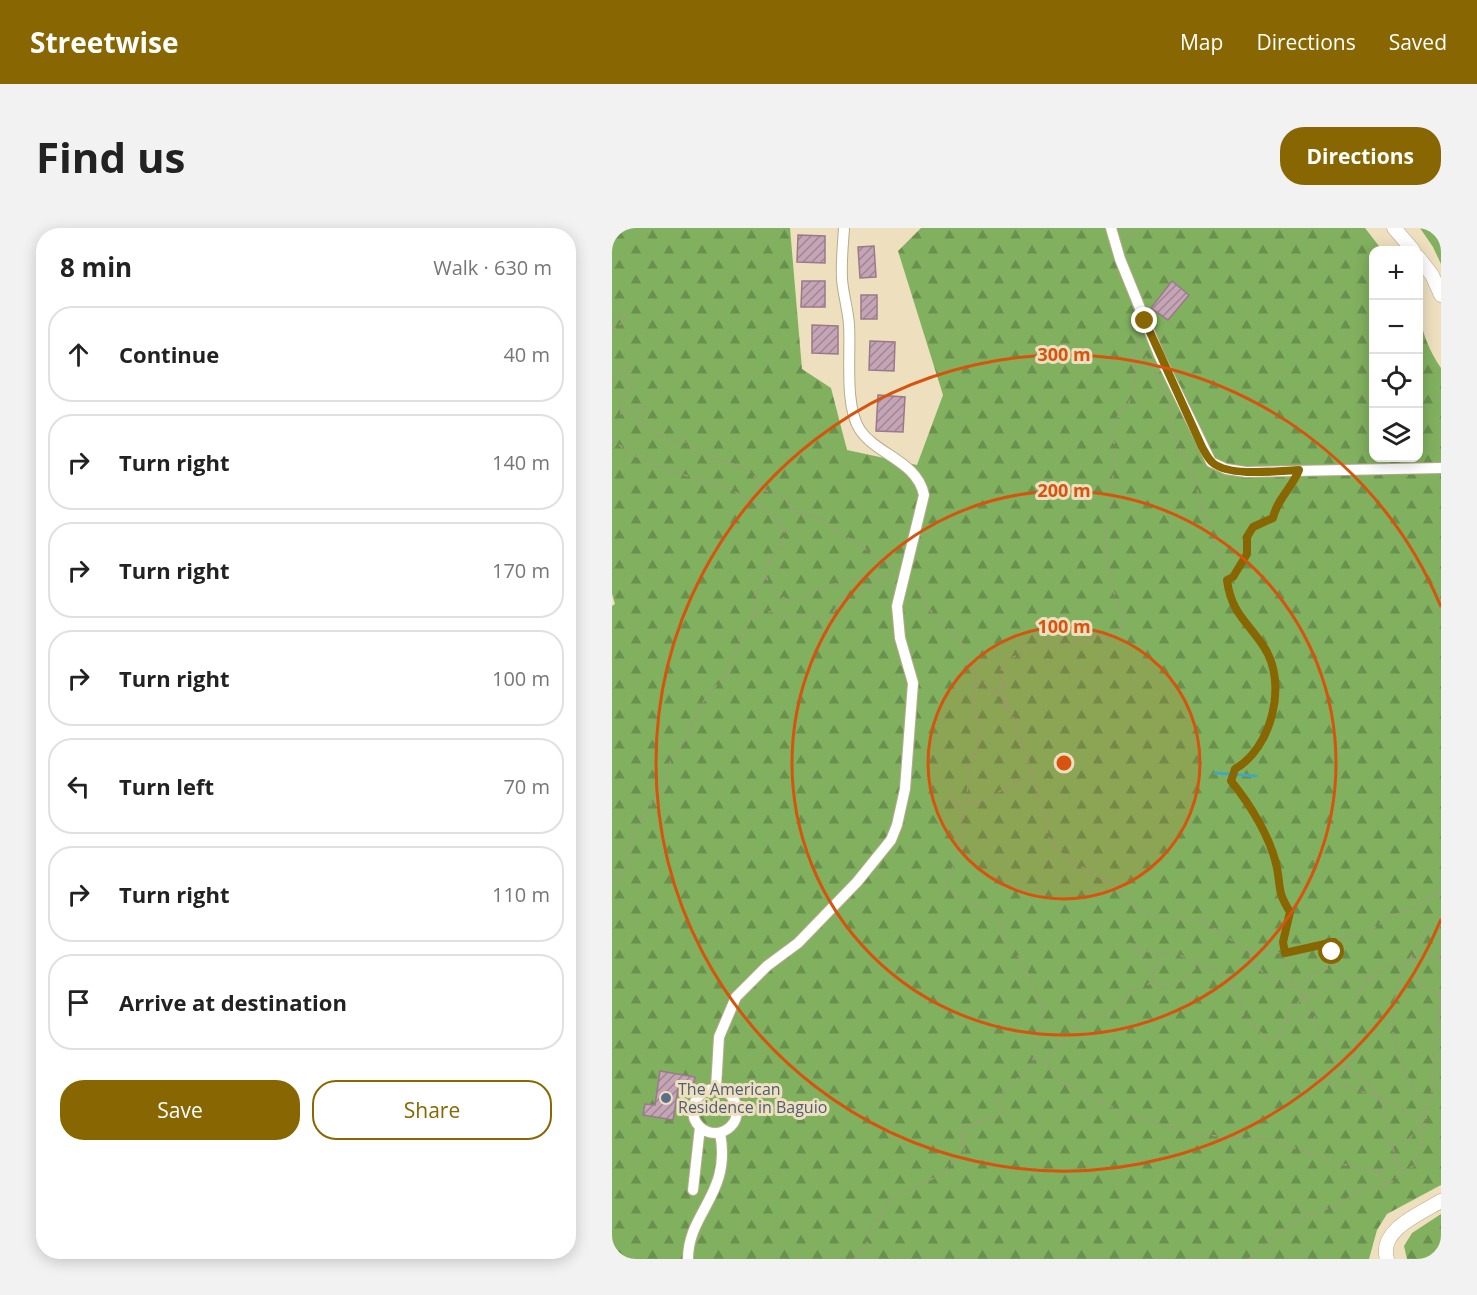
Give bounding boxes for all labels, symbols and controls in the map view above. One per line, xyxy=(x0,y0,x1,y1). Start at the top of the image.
text: Streetwise xyxy=(30,23,179,61)
text: Map xyxy=(1180,28,1223,56)
text: Directions xyxy=(1256,28,1356,56)
text: Saved xyxy=(1389,28,1447,56)
button: Directions xyxy=(1280,127,1441,185)
text: Find us xyxy=(36,128,185,185)
map controls xyxy=(1369,246,1423,462)
button: + xyxy=(1369,246,1423,300)
text: 8 min xyxy=(60,249,132,285)
text: Walk · 630 m xyxy=(433,254,552,281)
button: − xyxy=(1369,300,1423,354)
route end xyxy=(1131,307,1157,333)
icon: ahead xyxy=(62,338,95,371)
text: Continue xyxy=(119,339,219,369)
text: 40 m xyxy=(503,341,550,368)
text: 300 m xyxy=(1037,342,1091,366)
button: locate xyxy=(1369,354,1423,408)
button: layers xyxy=(1369,408,1423,462)
icon: right xyxy=(62,446,95,479)
text: Turn right xyxy=(119,447,230,477)
text: 140 m xyxy=(492,449,550,476)
text: 200 m xyxy=(1037,478,1091,502)
icon: right xyxy=(62,554,95,587)
text: Turn right xyxy=(119,555,230,585)
text: 170 m xyxy=(492,557,550,584)
text: 100 m xyxy=(1037,614,1091,638)
icon: right xyxy=(62,662,95,695)
text: Turn right xyxy=(119,663,230,693)
text: 100 m xyxy=(492,665,550,692)
centre of rings xyxy=(1054,753,1074,773)
icon: left xyxy=(62,770,95,803)
text: Turn left xyxy=(119,771,214,801)
text: 70 m xyxy=(503,773,550,800)
icon: right xyxy=(62,878,95,911)
text: Turn right xyxy=(119,879,230,909)
text: 110 m xyxy=(492,881,550,908)
route start xyxy=(1318,938,1344,964)
icon: arrive xyxy=(62,986,95,1019)
text: Arrive at destination xyxy=(119,987,347,1017)
place label: The American Residence in Baguio xyxy=(678,1078,827,1118)
button: Save xyxy=(60,1080,300,1140)
button: Share xyxy=(312,1080,552,1140)
marker: The American Residence in Baguio xyxy=(659,1091,673,1105)

